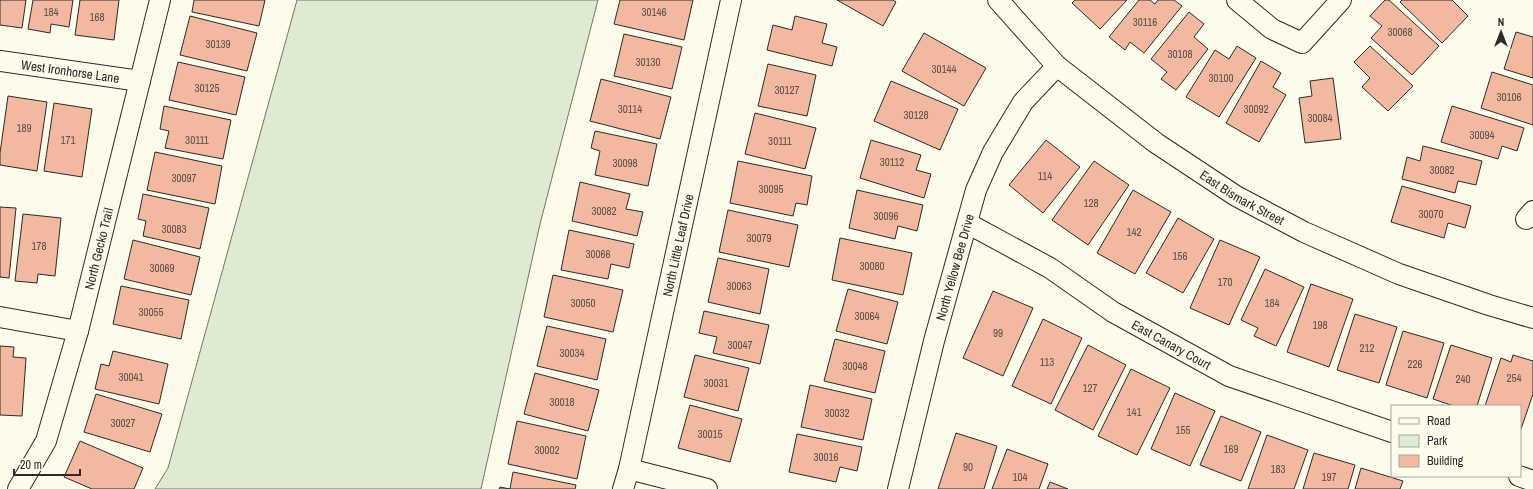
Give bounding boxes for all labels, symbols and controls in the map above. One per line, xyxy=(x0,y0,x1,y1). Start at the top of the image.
house number: 184 xyxy=(43,5,59,19)
house number: 30146 xyxy=(641,5,667,19)
house number: 168 xyxy=(89,10,105,24)
north arrow xyxy=(1481,12,1521,52)
house number: 30116 xyxy=(1133,15,1157,29)
text: N xyxy=(1498,15,1504,29)
house number: 30068 xyxy=(1387,25,1413,39)
house number: 30139 xyxy=(205,37,231,51)
house number: 30108 xyxy=(1167,47,1193,61)
house number: 30130 xyxy=(635,55,661,69)
street label: West Ironhorse Lane xyxy=(20,56,121,86)
house number: 30144 xyxy=(931,62,957,76)
house number: 30100 xyxy=(1208,71,1234,85)
house number: 30125 xyxy=(194,81,220,95)
house number: 30127 xyxy=(774,83,800,97)
house number: 30106 xyxy=(1496,90,1522,104)
house number: 30114 xyxy=(618,102,642,116)
house number: 30092 xyxy=(1243,102,1269,116)
house number: 30128 xyxy=(903,108,929,122)
house number: 30084 xyxy=(1307,111,1333,125)
house number: 189 xyxy=(16,121,32,135)
house number: 30094 xyxy=(1469,128,1495,142)
house number: 171 xyxy=(60,133,76,147)
house number: 30111 xyxy=(185,133,209,147)
house number: 30111 xyxy=(768,134,792,148)
house number: 30112 xyxy=(880,155,904,169)
house number: 30098 xyxy=(612,156,638,170)
house number: 30082 xyxy=(1429,163,1455,177)
street label: East Bismark Street xyxy=(1197,166,1287,229)
house number: 114 xyxy=(1038,169,1052,183)
house number: 30097 xyxy=(171,171,197,185)
house number: 30095 xyxy=(758,182,784,196)
street label: North Little Leaf Drive xyxy=(658,192,697,298)
house number: 128 xyxy=(1083,196,1099,210)
house number: 30082 xyxy=(591,204,617,218)
street label: North Gecko Trail xyxy=(80,206,117,291)
house number: 30070 xyxy=(1418,207,1444,221)
house number: 30096 xyxy=(873,209,899,223)
street label: North Yellow Bee Drive xyxy=(932,212,977,322)
house number: 30083 xyxy=(161,222,187,236)
house number: 142 xyxy=(1126,225,1142,239)
house number: 30079 xyxy=(746,231,772,245)
house number: 178 xyxy=(31,239,47,253)
house number: 30066 xyxy=(585,247,611,261)
house number: 156 xyxy=(1172,249,1188,263)
house number: 30080 xyxy=(859,259,885,273)
house number: 30069 xyxy=(149,261,175,275)
house number: 170 xyxy=(1217,275,1233,289)
house number: 30063 xyxy=(726,279,752,293)
house number: 30050 xyxy=(570,296,596,310)
house number: 184 xyxy=(1264,296,1280,310)
house number: 30055 xyxy=(138,305,164,319)
house number: 30064 xyxy=(854,309,880,323)
street label: East Canary Court xyxy=(1129,316,1214,373)
house number: 198 xyxy=(1312,318,1328,332)
house number: 99 xyxy=(993,326,1003,340)
house number: 30047 xyxy=(727,338,753,352)
house number: 212 xyxy=(1359,341,1375,355)
house number: 30034 xyxy=(559,346,585,360)
house number: 113 xyxy=(1040,355,1054,369)
house number: 226 xyxy=(1407,357,1423,371)
house number: 30048 xyxy=(842,359,868,373)
house number: 30041 xyxy=(118,370,144,384)
house number: 254 xyxy=(1506,371,1522,385)
house number: 240 xyxy=(1455,372,1471,386)
house number: 30031 xyxy=(703,376,729,390)
house number: 127 xyxy=(1082,381,1098,395)
house number: 30018 xyxy=(549,395,575,409)
house number: 141 xyxy=(1126,405,1142,419)
legend xyxy=(1391,405,1521,477)
house number: 30032 xyxy=(824,406,850,420)
text: Road xyxy=(1427,413,1451,429)
house number: 30027 xyxy=(110,416,136,430)
house number: 155 xyxy=(1175,423,1191,437)
house number: 30015 xyxy=(697,427,723,441)
text: Park xyxy=(1427,433,1447,449)
house number: 169 xyxy=(1223,442,1239,456)
house number: 30002 xyxy=(534,443,560,457)
house number: 30016 xyxy=(813,450,839,464)
scale bar xyxy=(14,451,80,477)
text: Building xyxy=(1427,453,1464,469)
text: 20 m xyxy=(20,457,42,473)
house number: 90 xyxy=(963,460,973,474)
house number: 183 xyxy=(1270,462,1286,476)
house number: 104 xyxy=(1012,470,1028,484)
house number: 197 xyxy=(1321,470,1337,484)

